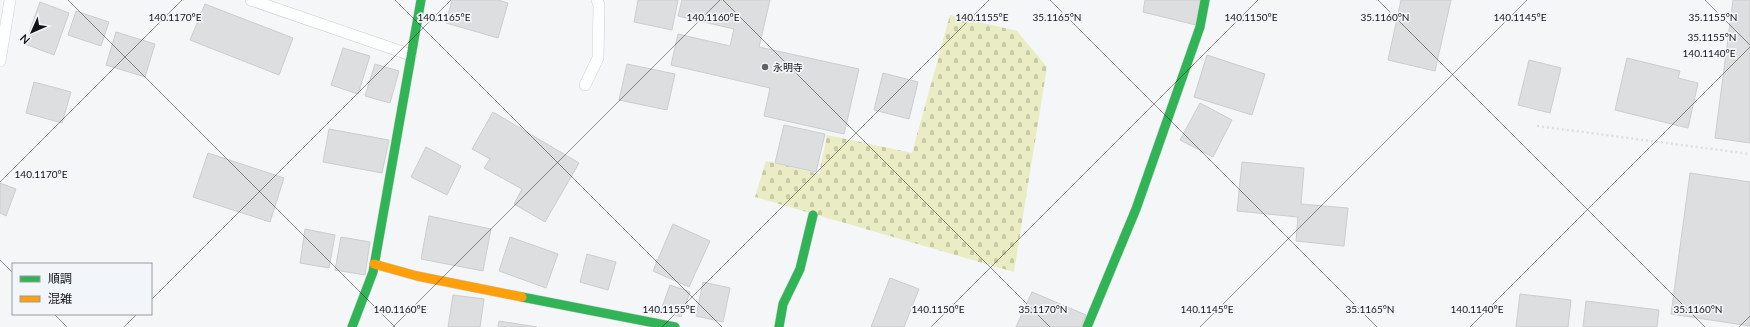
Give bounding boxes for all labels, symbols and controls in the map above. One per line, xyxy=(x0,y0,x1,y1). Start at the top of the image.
text: 140.1170°E xyxy=(149,11,202,23)
text: 140.1165°E xyxy=(418,11,471,23)
text: 140.1160°E xyxy=(687,11,740,23)
text: 140.1155°E xyxy=(956,11,1009,23)
text: 35.1165°N xyxy=(1033,11,1081,23)
text: 140.1150°E xyxy=(1225,11,1278,23)
text: 35.1160°N xyxy=(1361,11,1409,23)
text: 140.1145°E xyxy=(1494,11,1547,23)
text: 35.1155°N xyxy=(1689,11,1737,23)
north arrow xyxy=(12,12,52,52)
text: 35.1155°N xyxy=(1688,31,1736,43)
text: N xyxy=(17,32,32,47)
text: 140.1140°E xyxy=(1683,47,1736,59)
place label: 永明寺 xyxy=(773,61,803,73)
marker: 永明寺 xyxy=(760,62,770,72)
text: 140.1170°E xyxy=(15,168,68,180)
legend xyxy=(12,263,152,315)
text: 順調 xyxy=(48,271,72,286)
text: 混雑 xyxy=(48,291,72,306)
text: 140.1160°E xyxy=(374,303,427,315)
text: 140.1155°E xyxy=(643,303,696,315)
text: 140.1150°E xyxy=(912,303,965,315)
text: 35.1170°N xyxy=(1019,303,1067,315)
text: 140.1145°E xyxy=(1181,303,1234,315)
text: 35.1165°N xyxy=(1346,303,1394,315)
text: 140.1140°E xyxy=(1451,303,1504,315)
text: 35.1160°N xyxy=(1674,303,1722,315)

